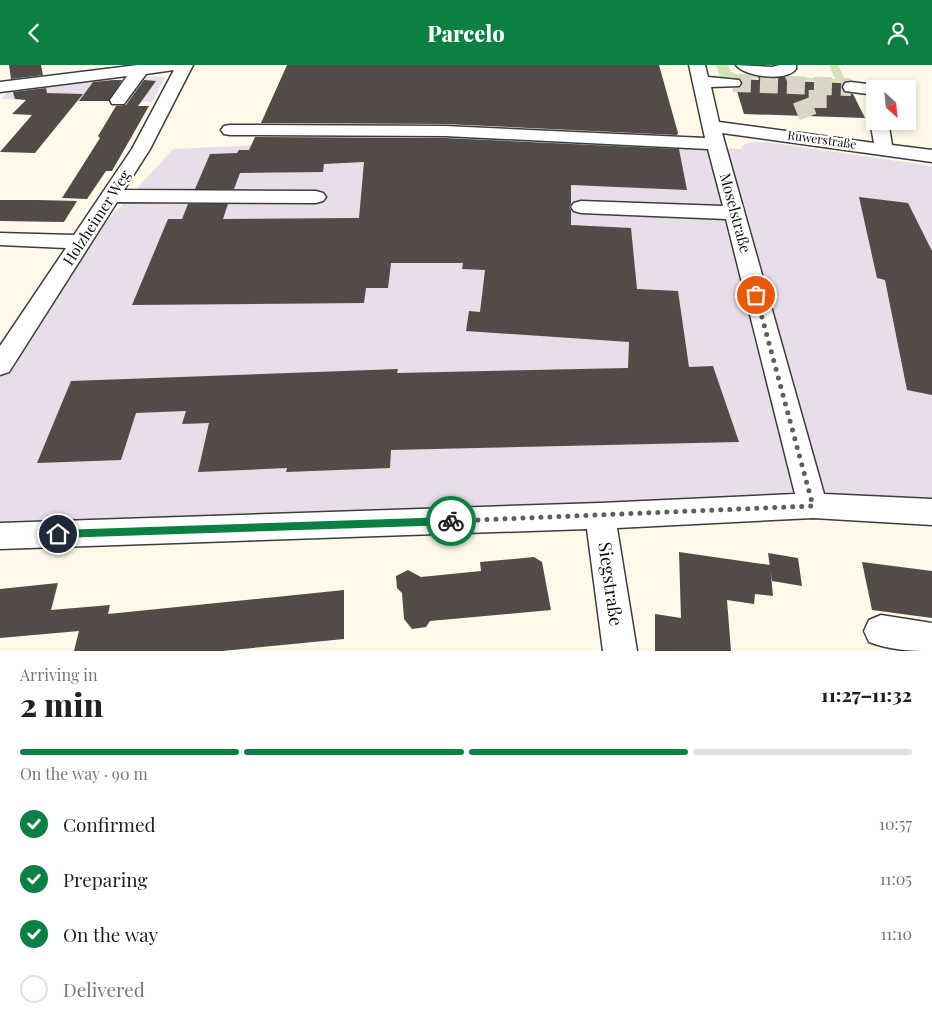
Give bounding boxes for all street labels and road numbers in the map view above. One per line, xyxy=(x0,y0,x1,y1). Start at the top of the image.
street label: Ruwerstraße xyxy=(787,126,858,152)
street label: Holzheimer Weg xyxy=(58,166,135,269)
street label: Moselstraße xyxy=(716,170,756,255)
street label: Siegstraße xyxy=(593,540,629,627)

